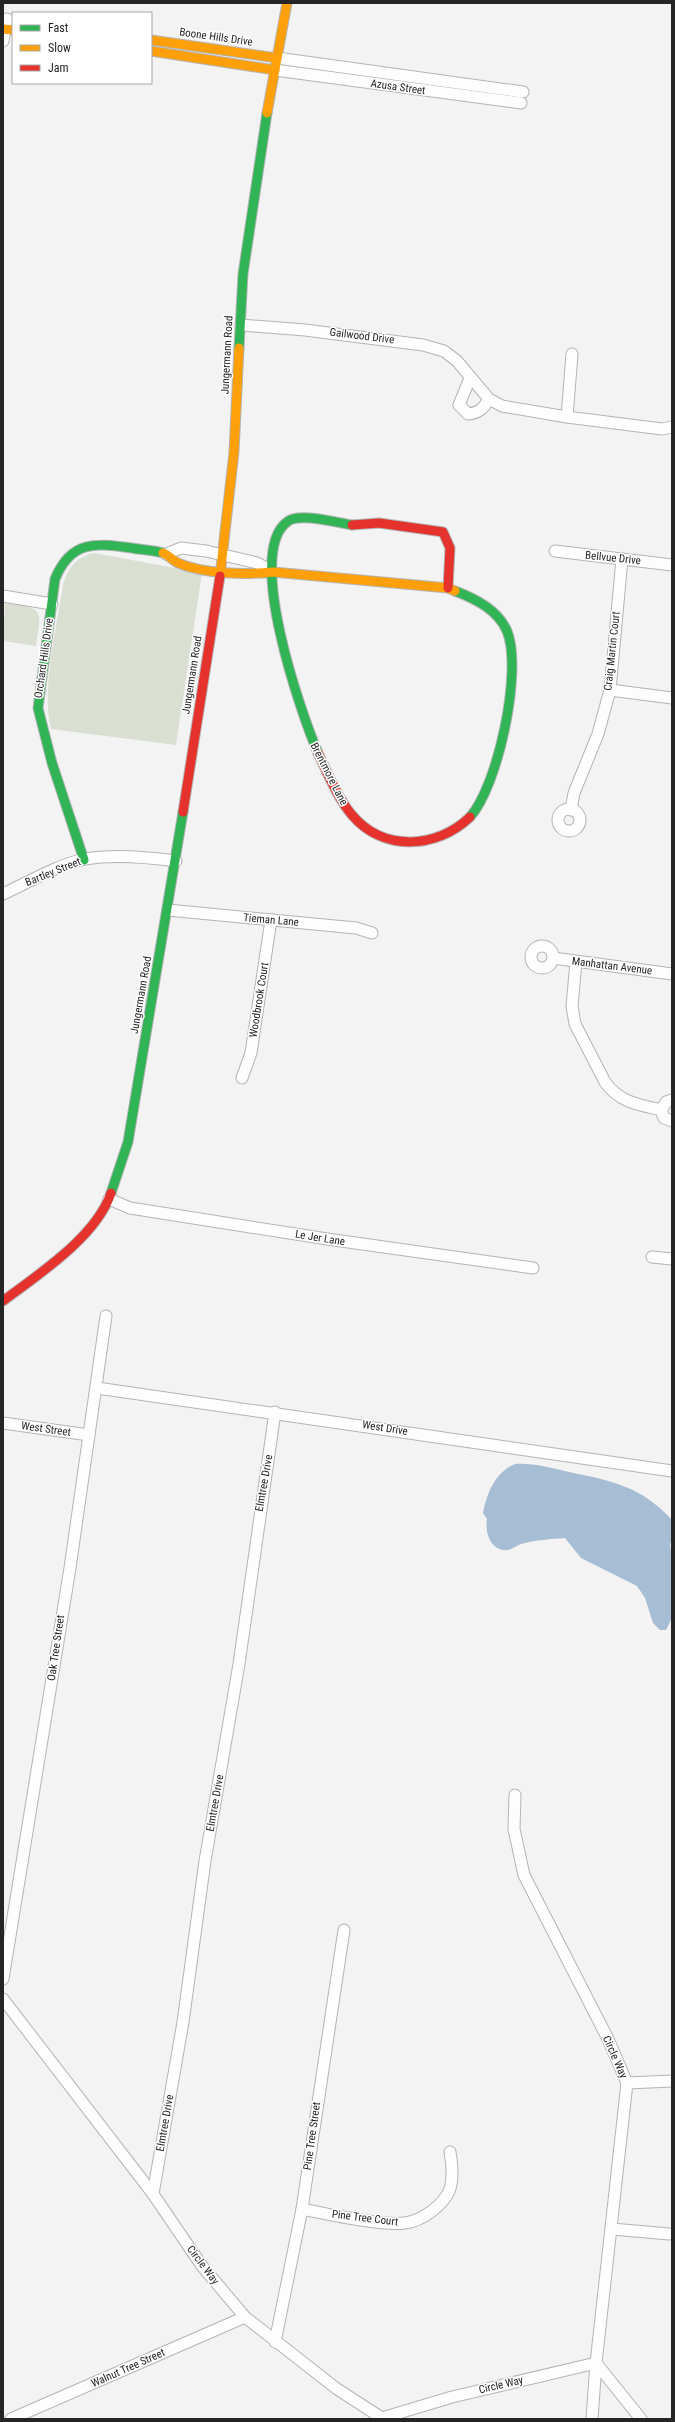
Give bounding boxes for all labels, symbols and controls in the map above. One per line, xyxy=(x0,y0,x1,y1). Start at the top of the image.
legend xyxy=(12,12,152,84)
text: Fast xyxy=(48,21,69,35)
street label: Boone Hills Drive xyxy=(178,25,254,49)
text: Slow xyxy=(48,41,71,55)
text: Jam xyxy=(48,61,69,75)
street label: Azusa Street xyxy=(370,77,426,97)
street label: Jungermann Road xyxy=(218,315,236,395)
street label: Gailwood Drive xyxy=(329,326,395,346)
street label: Bellvue Drive xyxy=(585,549,641,567)
street label: Craig Martin Court xyxy=(601,611,623,691)
street label: Orchard Hills Drive xyxy=(32,617,56,699)
street label: Jungermann Road xyxy=(179,635,205,715)
street label: Brentmore Lane xyxy=(308,740,350,808)
street label: Bartley Street xyxy=(23,855,83,889)
street label: Tieman Lane xyxy=(243,911,299,929)
street label: Jungermann Road xyxy=(128,955,154,1035)
street label: Manhattan Avenue xyxy=(571,955,653,977)
street label: Woodbrook Court xyxy=(247,962,271,1038)
street label: Le Jer Lane xyxy=(294,1228,346,1248)
street label: West Drive xyxy=(361,1418,409,1438)
street label: West Street xyxy=(20,1419,72,1439)
street label: Elmtree Drive xyxy=(253,1454,275,1512)
street label: Oak Tree Street xyxy=(45,1614,67,1682)
street label: Elmtree Drive xyxy=(204,1774,226,1832)
street label: Circle Way xyxy=(600,2034,630,2081)
street label: Elmtree Drive xyxy=(154,2094,176,2152)
street label: Pine Tree Street xyxy=(301,2101,323,2171)
street label: Pine Tree Court xyxy=(331,2207,399,2229)
street label: Circle Way xyxy=(184,2243,222,2287)
street label: Walnut Tree Street xyxy=(89,2346,167,2390)
street label: Circle Way xyxy=(477,2373,525,2396)

